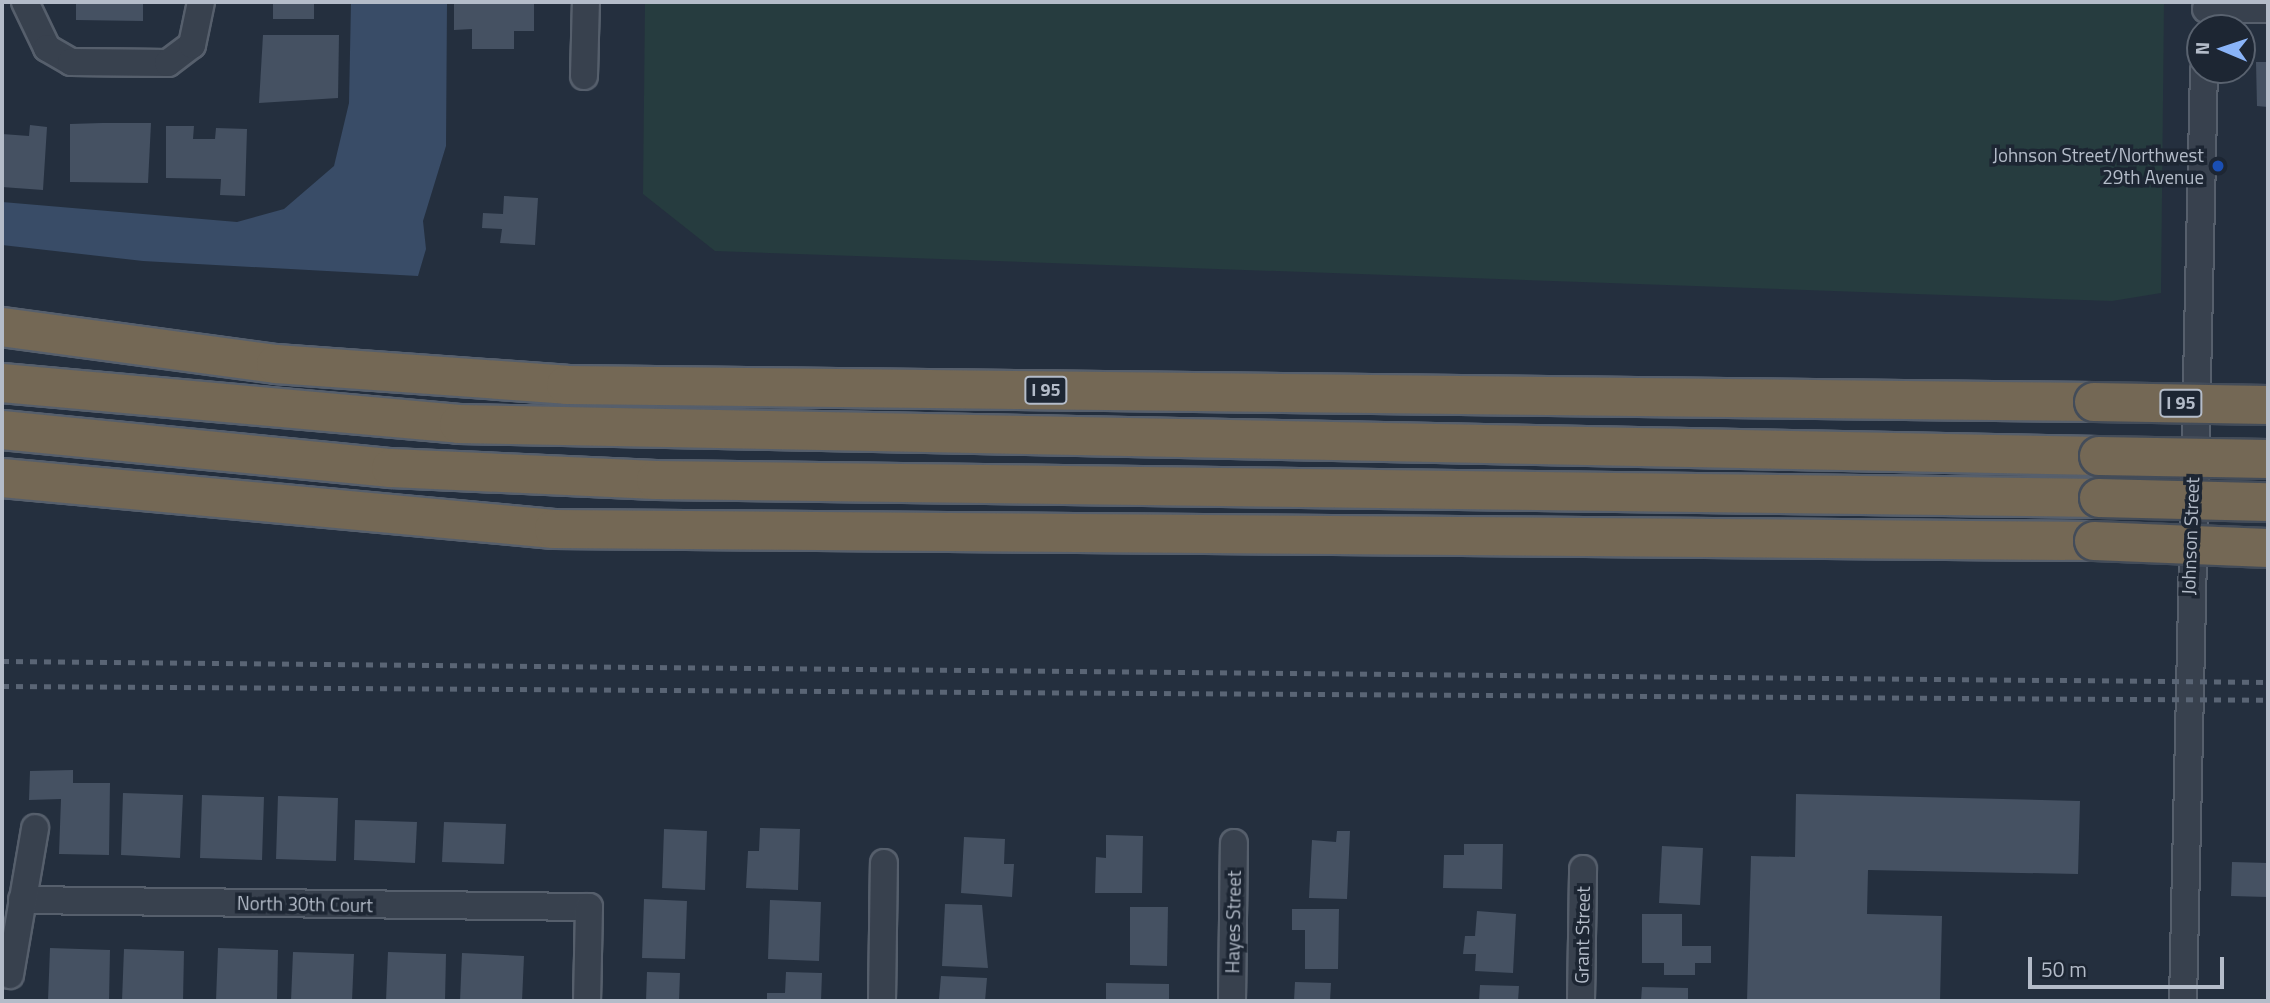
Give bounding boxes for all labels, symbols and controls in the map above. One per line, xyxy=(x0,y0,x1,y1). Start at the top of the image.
north arrow xyxy=(2186,14,2256,84)
text: N xyxy=(2187,41,2216,55)
place label: Johnson Street/Northwest 29th Avenue xyxy=(1992,144,2204,188)
marker: Johnson Street/Northwest 29th Avenue xyxy=(2210,158,2226,174)
road number: I 95 xyxy=(1023,376,1069,404)
road number: I 95 xyxy=(2158,388,2204,418)
street label: Johnson Street xyxy=(2177,477,2203,595)
street label: Hayes Street xyxy=(1221,870,1245,974)
street label: Grant Street xyxy=(1570,886,1594,984)
street label: North 30th Court xyxy=(237,891,373,917)
scale bar xyxy=(2032,944,2228,988)
text: 50 m xyxy=(2041,953,2087,985)

